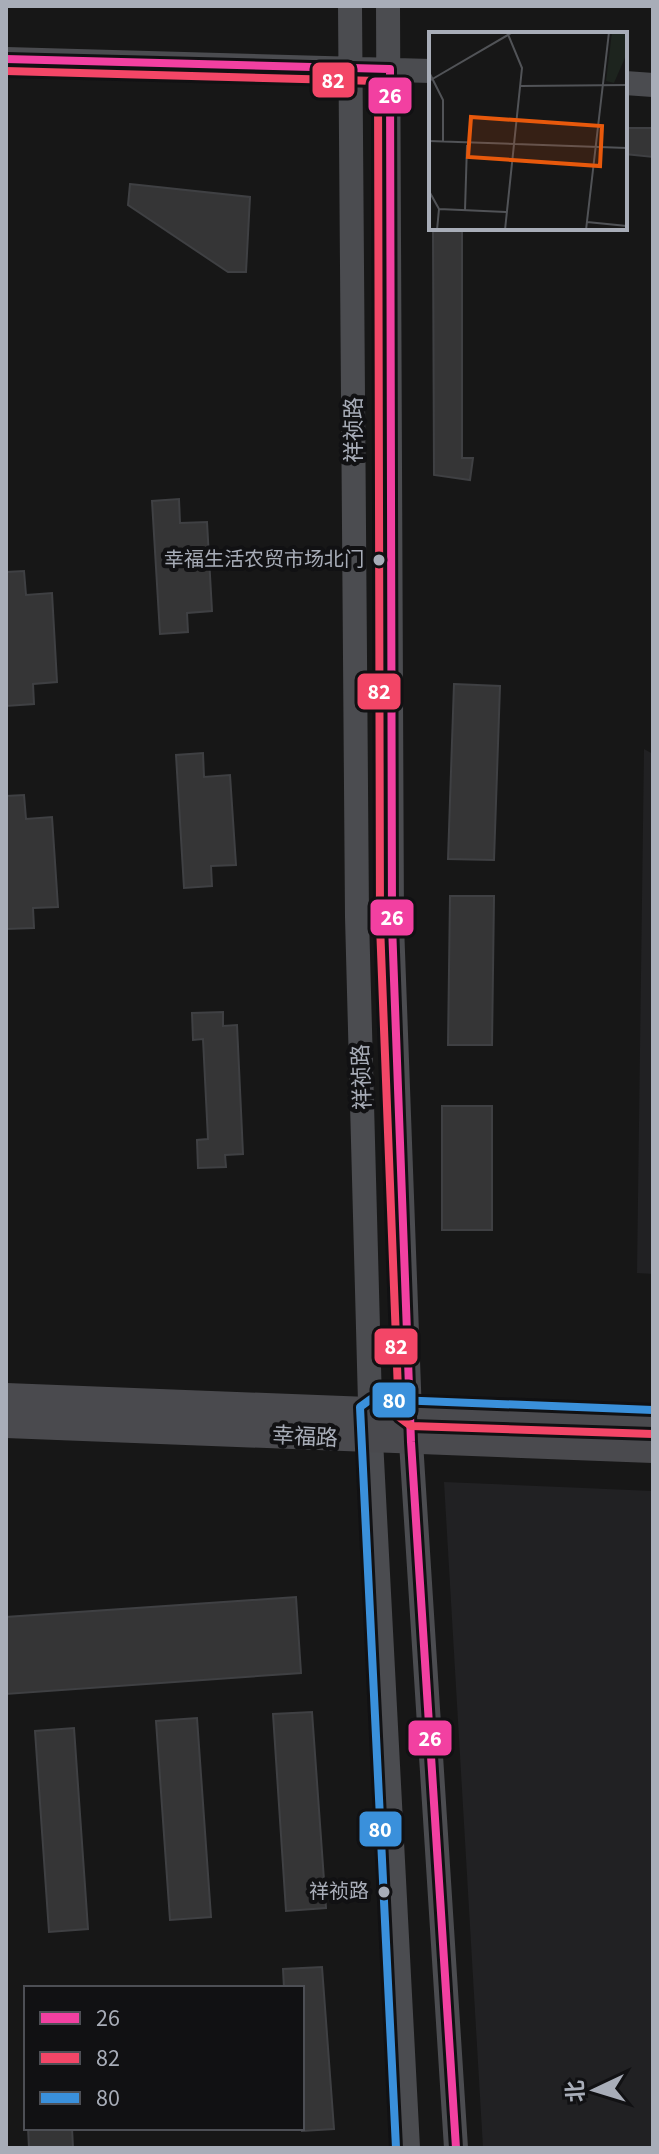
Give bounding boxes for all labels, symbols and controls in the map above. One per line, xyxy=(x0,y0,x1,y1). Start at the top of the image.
inset map xyxy=(429,32,627,230)
line badge: 82 xyxy=(311,61,356,99)
text: 82 xyxy=(321,65,345,97)
line badge: 26 xyxy=(367,76,413,115)
text: 26 xyxy=(378,80,402,112)
street label: 祥祯路 xyxy=(338,397,370,463)
place label: 幸福生活农贸市场北门 xyxy=(164,546,364,574)
marker: 幸福生活农贸市场北门 xyxy=(371,552,387,568)
line badge: 82 xyxy=(356,672,402,711)
text: 82 xyxy=(367,676,391,708)
line badge: 26 xyxy=(369,898,415,937)
text: 26 xyxy=(380,902,404,934)
street label: 祥祯路 xyxy=(345,1043,379,1111)
line badge: 82 xyxy=(373,1327,419,1366)
text: 82 xyxy=(384,1331,408,1363)
line badge: 80 xyxy=(371,1381,417,1419)
text: 80 xyxy=(382,1385,406,1417)
street label: 幸福路 xyxy=(271,1419,339,1455)
line badge: 26 xyxy=(407,1719,453,1757)
text: 26 xyxy=(418,1723,442,1755)
line badge: 80 xyxy=(358,1810,403,1848)
text: 80 xyxy=(368,1814,392,1846)
place label: 祥祯路 xyxy=(309,1878,369,1906)
marker: 祥祯路 xyxy=(376,1884,392,1900)
legend xyxy=(24,1986,304,2130)
text: 26 xyxy=(96,2001,120,2036)
text: 82 xyxy=(96,2041,120,2076)
north arrow xyxy=(555,2050,635,2130)
text: 北 xyxy=(559,2079,593,2103)
text: 80 xyxy=(96,2081,120,2116)

